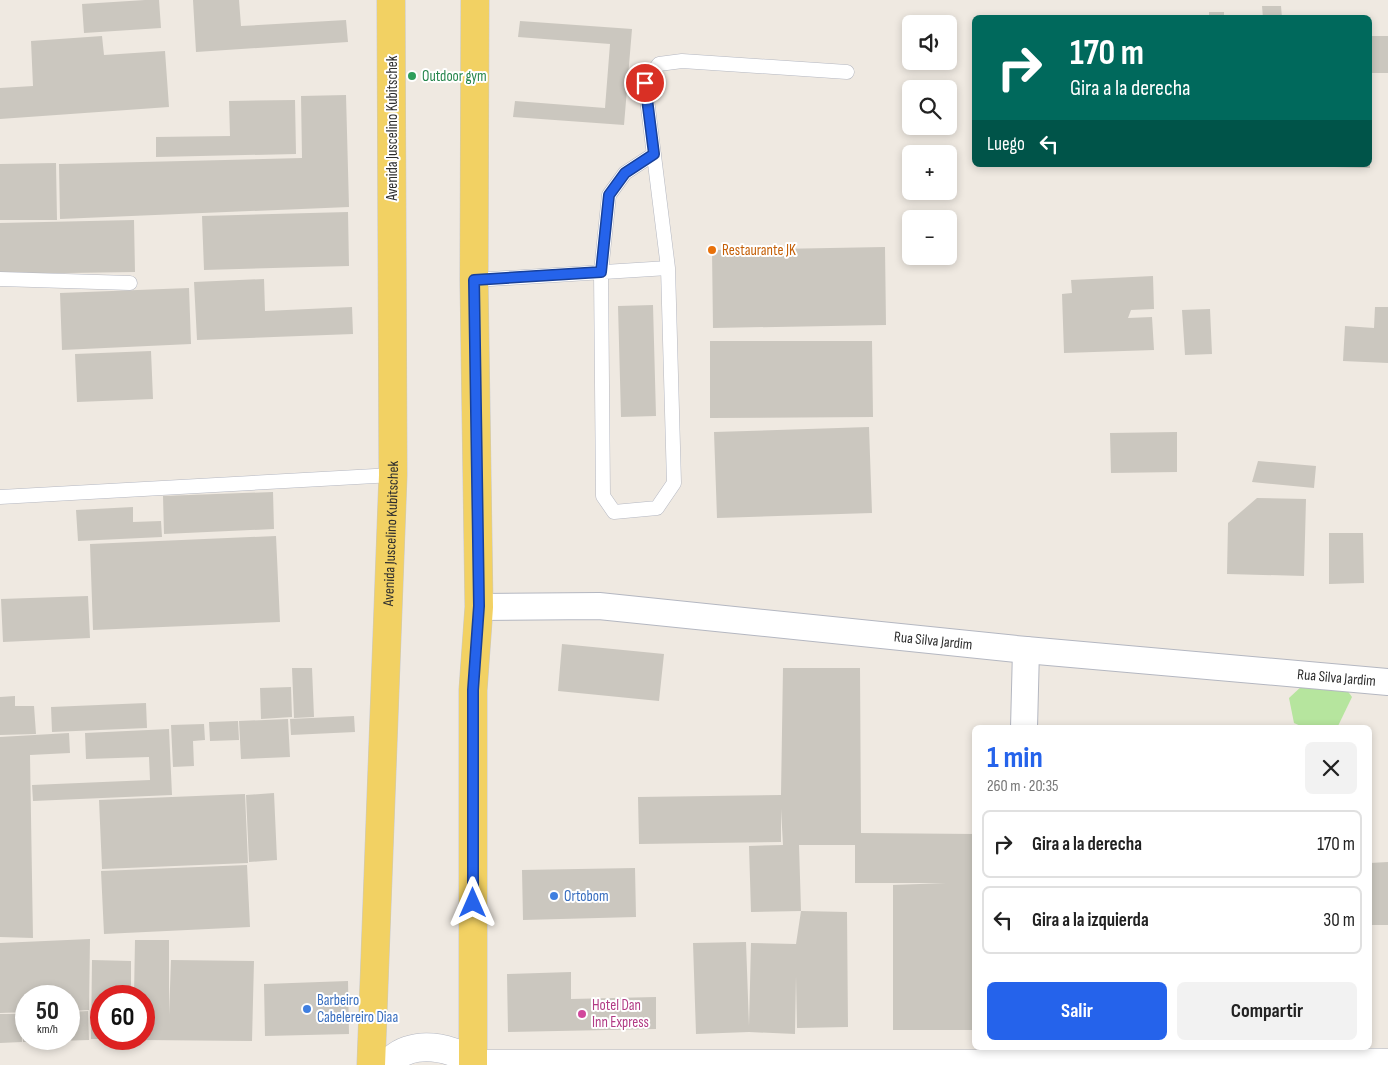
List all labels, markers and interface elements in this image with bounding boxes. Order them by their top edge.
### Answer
map controls [902,15,957,265]
button: sound [902,15,957,70]
text: 170 m [1070,32,1144,75]
icon: right [987,35,1052,100]
street label: Avenida Juscelino Kubitschek [383,55,402,202]
pin [624,62,666,104]
place label: Outdoor gym [422,67,487,86]
icon: arrive [631,69,659,97]
marker: Outdoor gym [406,70,418,82]
text: Gira a la derecha [1070,75,1191,102]
button: search [902,80,957,135]
icon: left [1035,130,1063,158]
text: Luego [987,133,1025,156]
button: + [902,145,957,200]
button: − [902,210,957,265]
place label: Restaurante JK [722,241,796,260]
marker: Restaurante JK [706,244,718,256]
street label: Avenida Juscelino Kubitschek [379,460,403,607]
street label: Rua Silva Jardim [893,627,973,654]
street label: Rua Silva Jardim [1296,665,1377,691]
text: 1 min [987,740,1043,776]
button: close [1305,742,1357,794]
text: 260 m · 20:35 [987,777,1059,796]
icon: right [989,830,1017,858]
text: Gira a la derecha [1032,833,1142,856]
text: 170 m [1317,833,1355,856]
position arrow [446,876,498,928]
place label: Ortobom [564,887,609,906]
marker: Ortobom [548,890,560,902]
icon: left [989,906,1017,934]
text: Gira a la izquierda [1032,909,1149,932]
text: 30 m [1323,909,1355,932]
button: Salir [987,982,1167,1040]
button: Compartir [1177,982,1357,1040]
speed limit sign: 60 [90,985,155,1050]
place label: Barbeiro Cabelereiro Diaa [317,991,398,1027]
text: 50 [36,996,59,1027]
place label: Hotel Dan Inn Express [592,996,649,1032]
marker: Barbeiro Cabelereiro Diaa [301,1003,313,1015]
marker: Hotel Dan Inn Express [576,1008,588,1020]
text: km/h [37,1022,58,1037]

